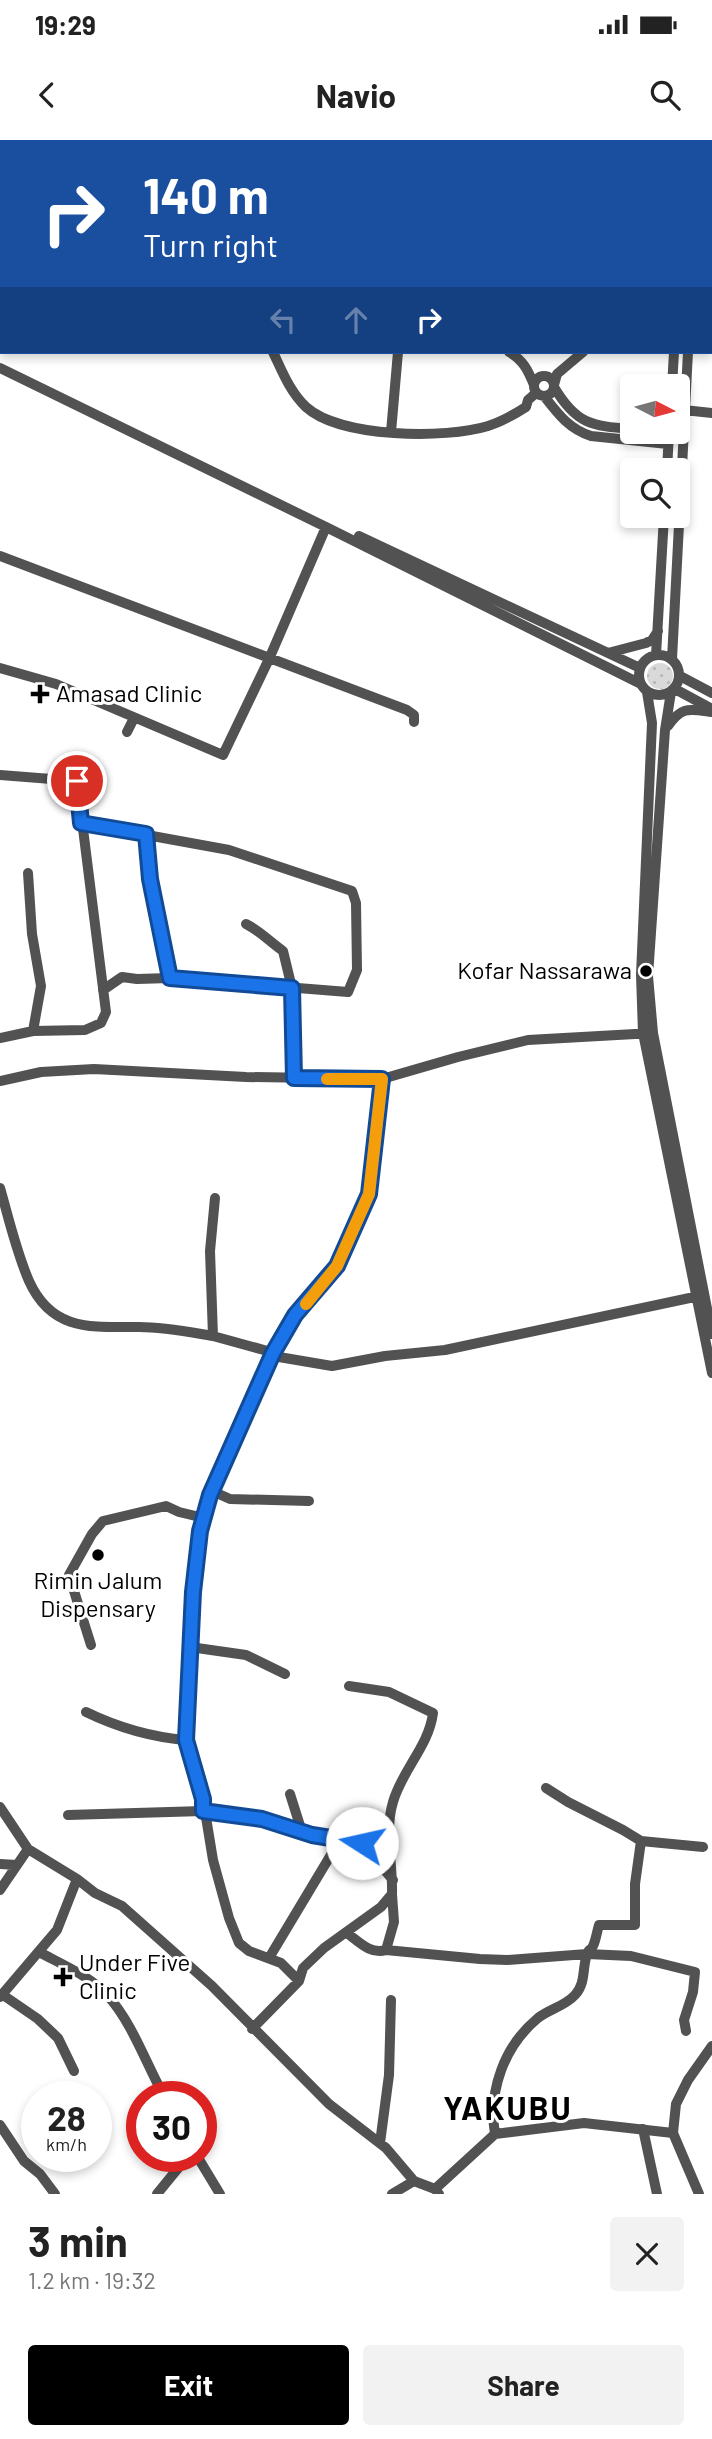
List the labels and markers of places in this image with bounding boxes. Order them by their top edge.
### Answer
place label: Amasad Clinic [56,678,202,707]
marker: Amasad Clinic [30,684,50,704]
pin [47,751,107,811]
place label: Kofar Nassarawa [457,955,632,984]
marker: Kofar Nassarawa [638,963,654,979]
marker: Rimin Jalum Dispensary [90,1547,106,1563]
place label: Rimin Jalum Dispensary [34,1565,162,1622]
place label: Under Five Clinic [79,1947,190,2004]
marker: Under Five Clinic [53,1967,73,1987]

